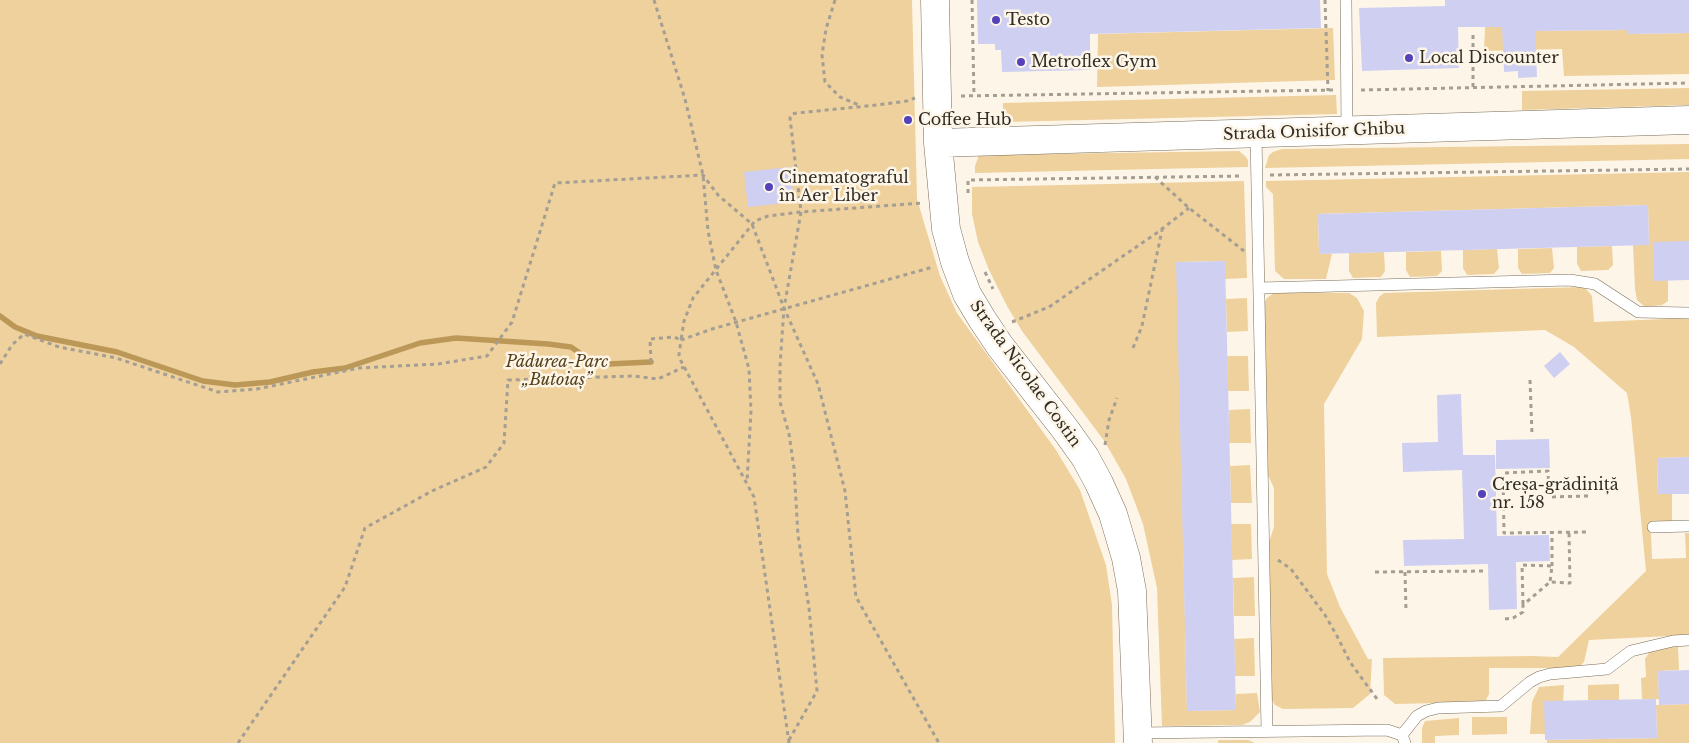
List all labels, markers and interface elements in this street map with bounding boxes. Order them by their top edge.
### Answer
place label: Testo [1006,10,1050,30]
marker: Testo [990,14,1002,26]
place label: Local Discounter [1419,48,1559,68]
place label: Metroflex Gym [1031,52,1157,72]
marker: Local Discounter [1403,52,1415,64]
marker: Metroflex Gym [1015,56,1027,68]
place label: Coffee Hub [918,110,1011,130]
marker: Coffee Hub [902,114,914,126]
street label: Strada Onisifor Ghibu [1223,119,1405,145]
place label: Cinematograful în Aer Liber [779,168,909,206]
marker: Cinematograful în Aer Liber [763,181,775,193]
street label: Strada Nicolae Costin [965,297,1085,451]
park label: Pădurea-Parc „Butoiaș” [506,352,608,390]
place label: Creșa-grădiniță nr. 158 [1492,475,1619,513]
marker: Creșa-grădiniță nr. 158 [1476,488,1488,500]

